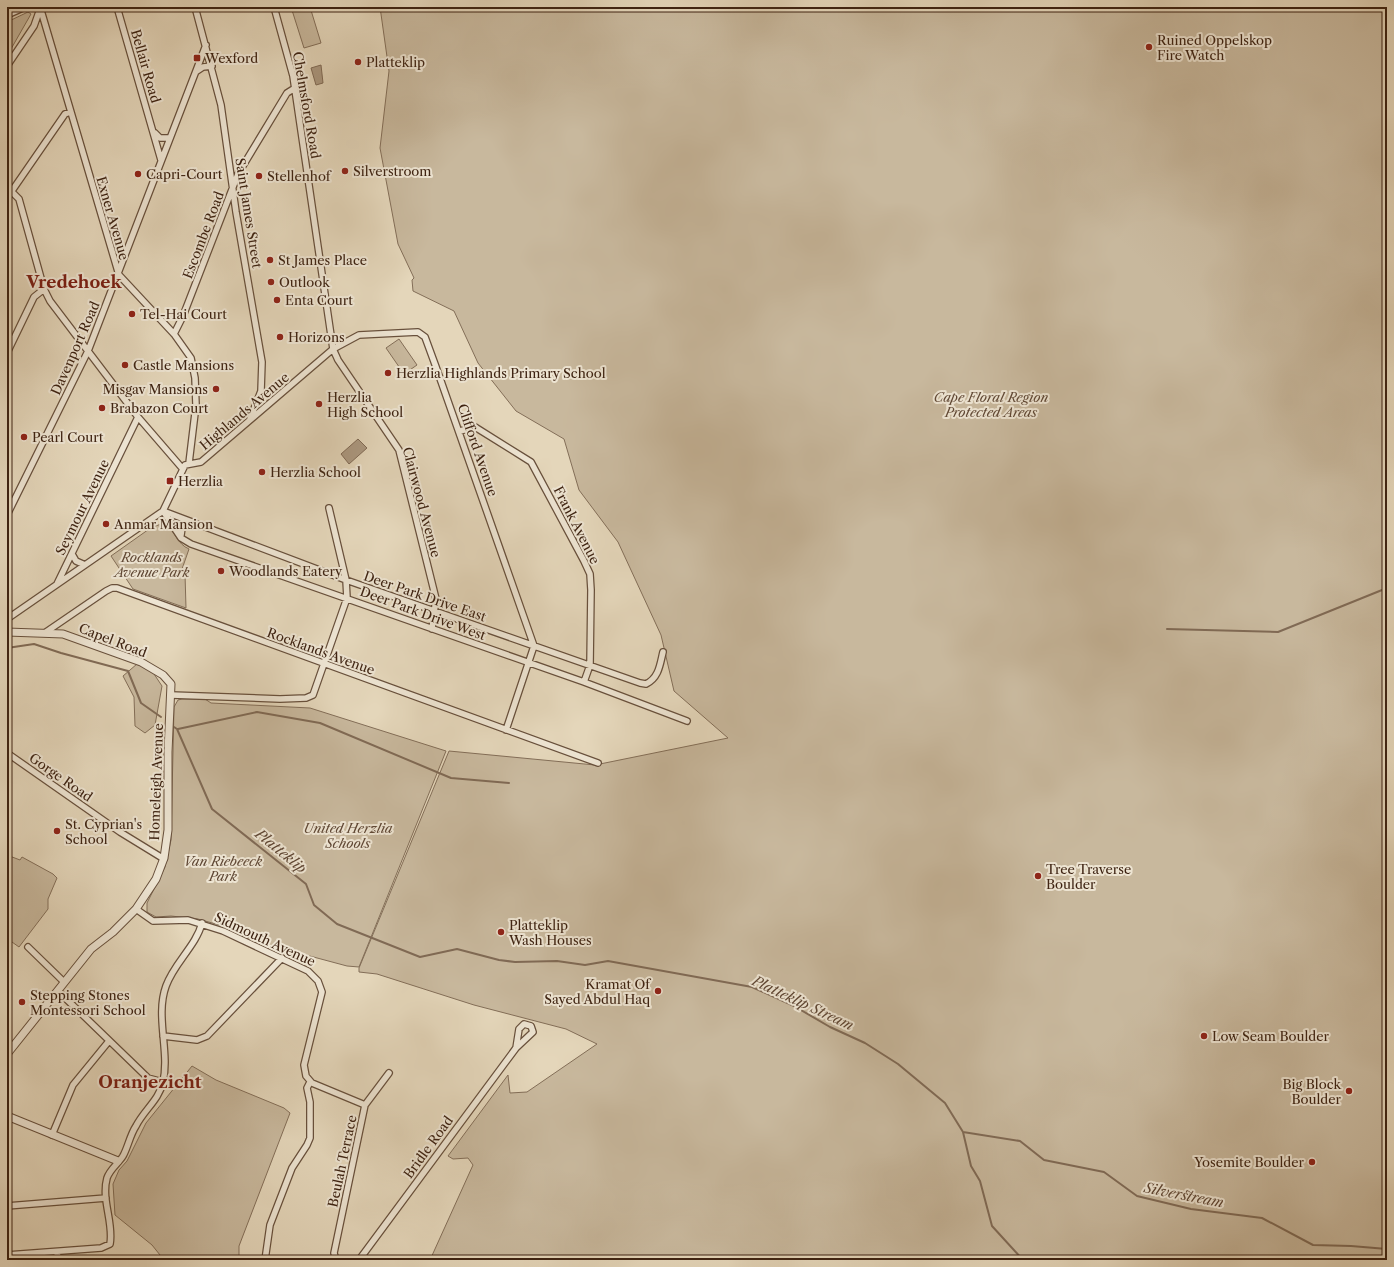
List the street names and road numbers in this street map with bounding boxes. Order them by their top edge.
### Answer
street label: Bellair Road [128,27,164,105]
street label: Chelmsford Road [290,50,324,160]
street label: Saint James Street [232,157,266,270]
street label: Exner Avenue [93,174,133,262]
street label: Escombe Road [179,189,227,281]
street label: Davenport Road [47,299,103,397]
street label: Highlands Avenue [196,369,292,453]
street label: Clifford Avenue [455,402,501,498]
street label: Clairwood Avenue [400,445,444,559]
street label: Seymour Avenue [52,457,112,557]
street label: Frank Avenue [551,483,603,567]
street label: Deer Park Drive East [362,568,489,625]
street label: Deer Park Drive West [358,583,488,643]
street label: Capel Road [77,620,149,660]
street label: Rocklands Avenue [265,624,377,678]
street label: Homeleigh Avenue [146,723,166,841]
street label: Gorge Road [26,749,96,805]
street label: Sidmouth Avenue [212,909,318,969]
street label: Beulah Terrace [324,1113,360,1209]
street label: Bridle Road [400,1113,456,1181]

